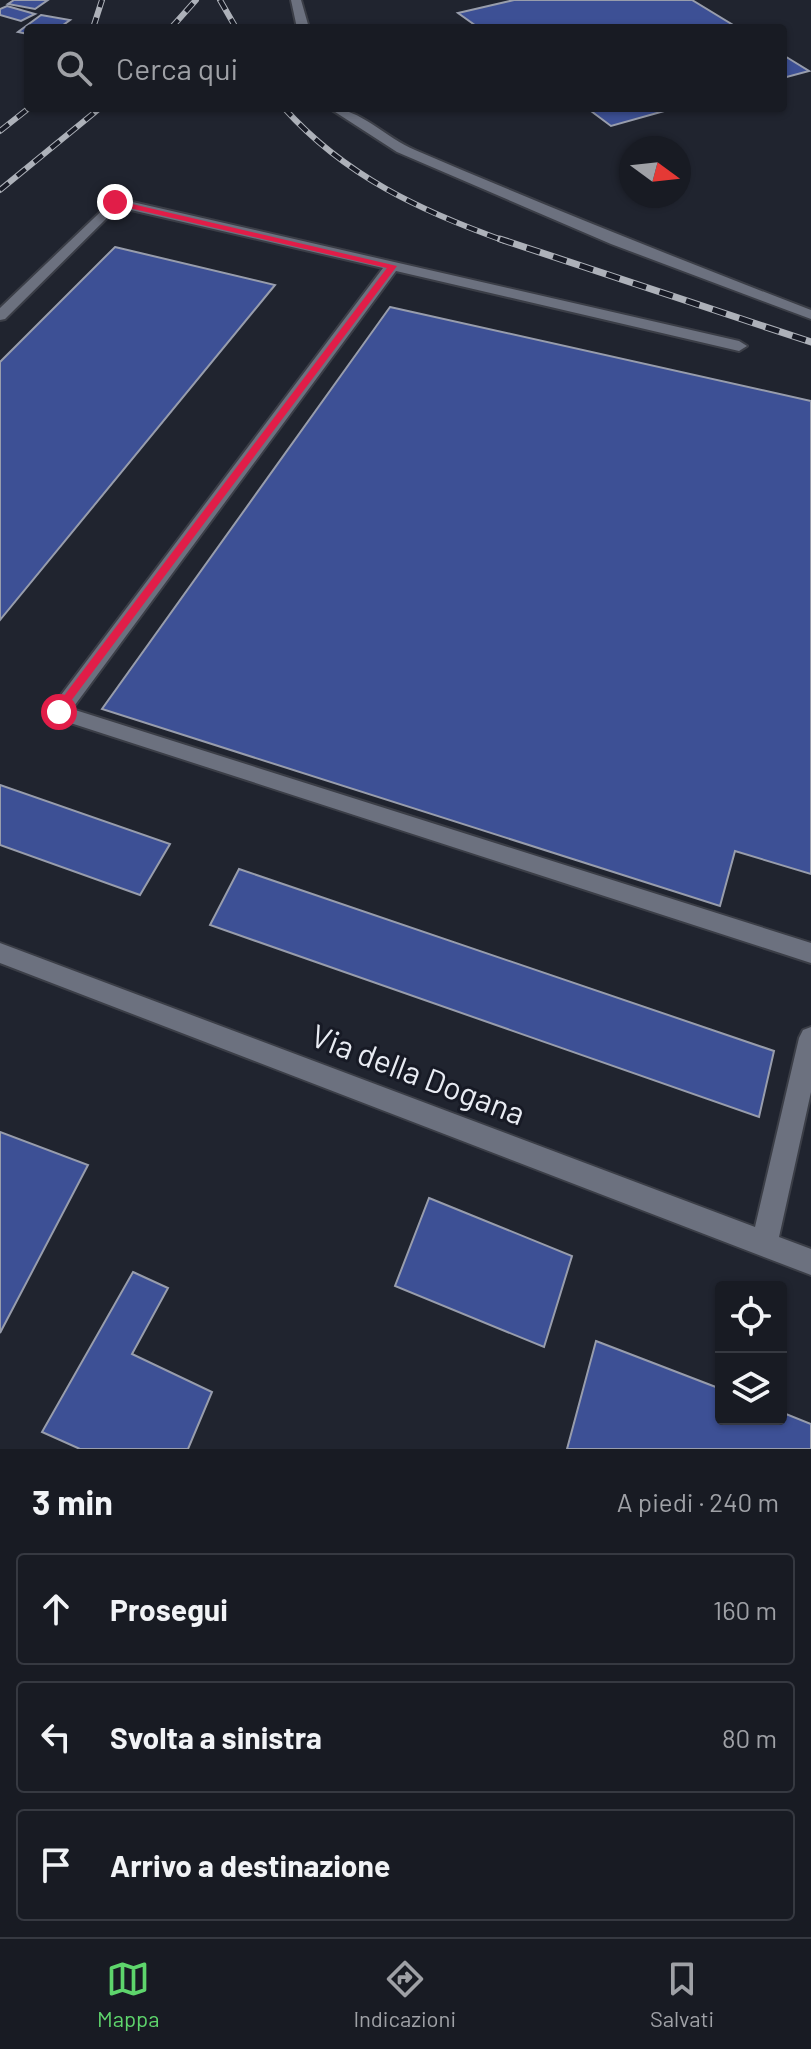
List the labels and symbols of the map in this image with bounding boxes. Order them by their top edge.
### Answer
north arrow [619,136,691,208]
route end [97,184,133,220]
route start [41,694,77,730]
street label: Via della Dogana [306,1015,531,1131]

